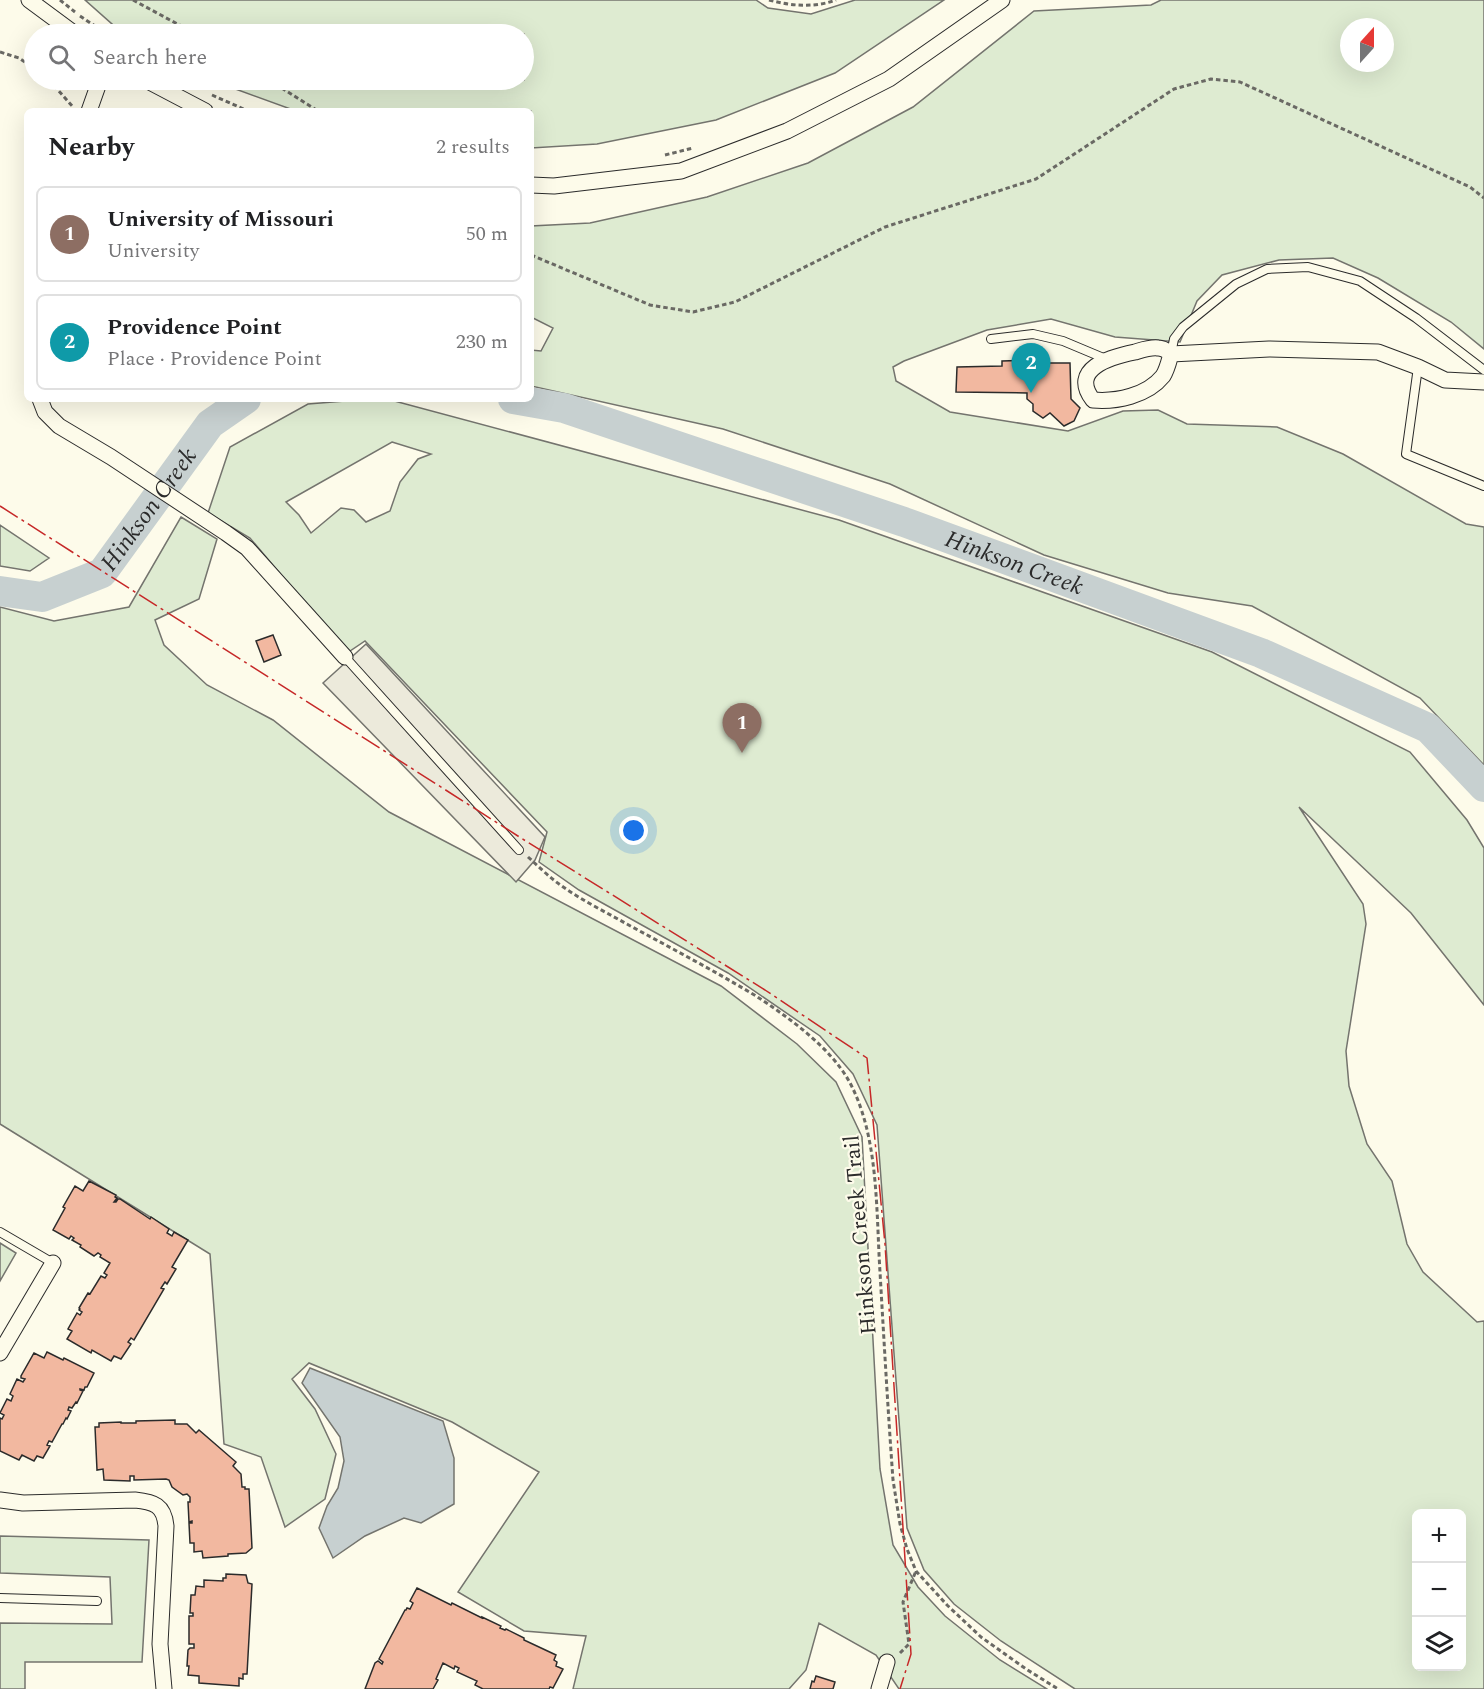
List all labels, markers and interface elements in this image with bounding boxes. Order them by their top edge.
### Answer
north arrow [1340,18,1394,72]
search box [24,24,534,90]
icon: search [45,41,78,74]
text: Search here [93,41,207,74]
text: Nearby [48,127,134,167]
text: 2 results [436,132,510,162]
text: University of Missouri [107,203,334,236]
text: 1 [64,219,75,249]
text: 50 m [466,219,508,249]
text: University [107,236,199,266]
text: Providence Point [107,311,282,344]
text: 2 [64,327,75,357]
text: 230 m [456,327,508,357]
text: Place · Providence Point [107,344,322,374]
pin: 2 [1012,344,1050,393]
water label: Hinkson Creek [92,440,206,579]
water label: Hinkson Creek [940,522,1088,605]
pin: 1 [722,704,762,753]
your location [619,816,648,845]
street label: Hinkson Creek Trail [835,1134,886,1336]
map controls [1412,1509,1466,1671]
button: + [1412,1509,1466,1563]
button: − [1412,1563,1466,1617]
button: layers [1412,1617,1466,1671]

